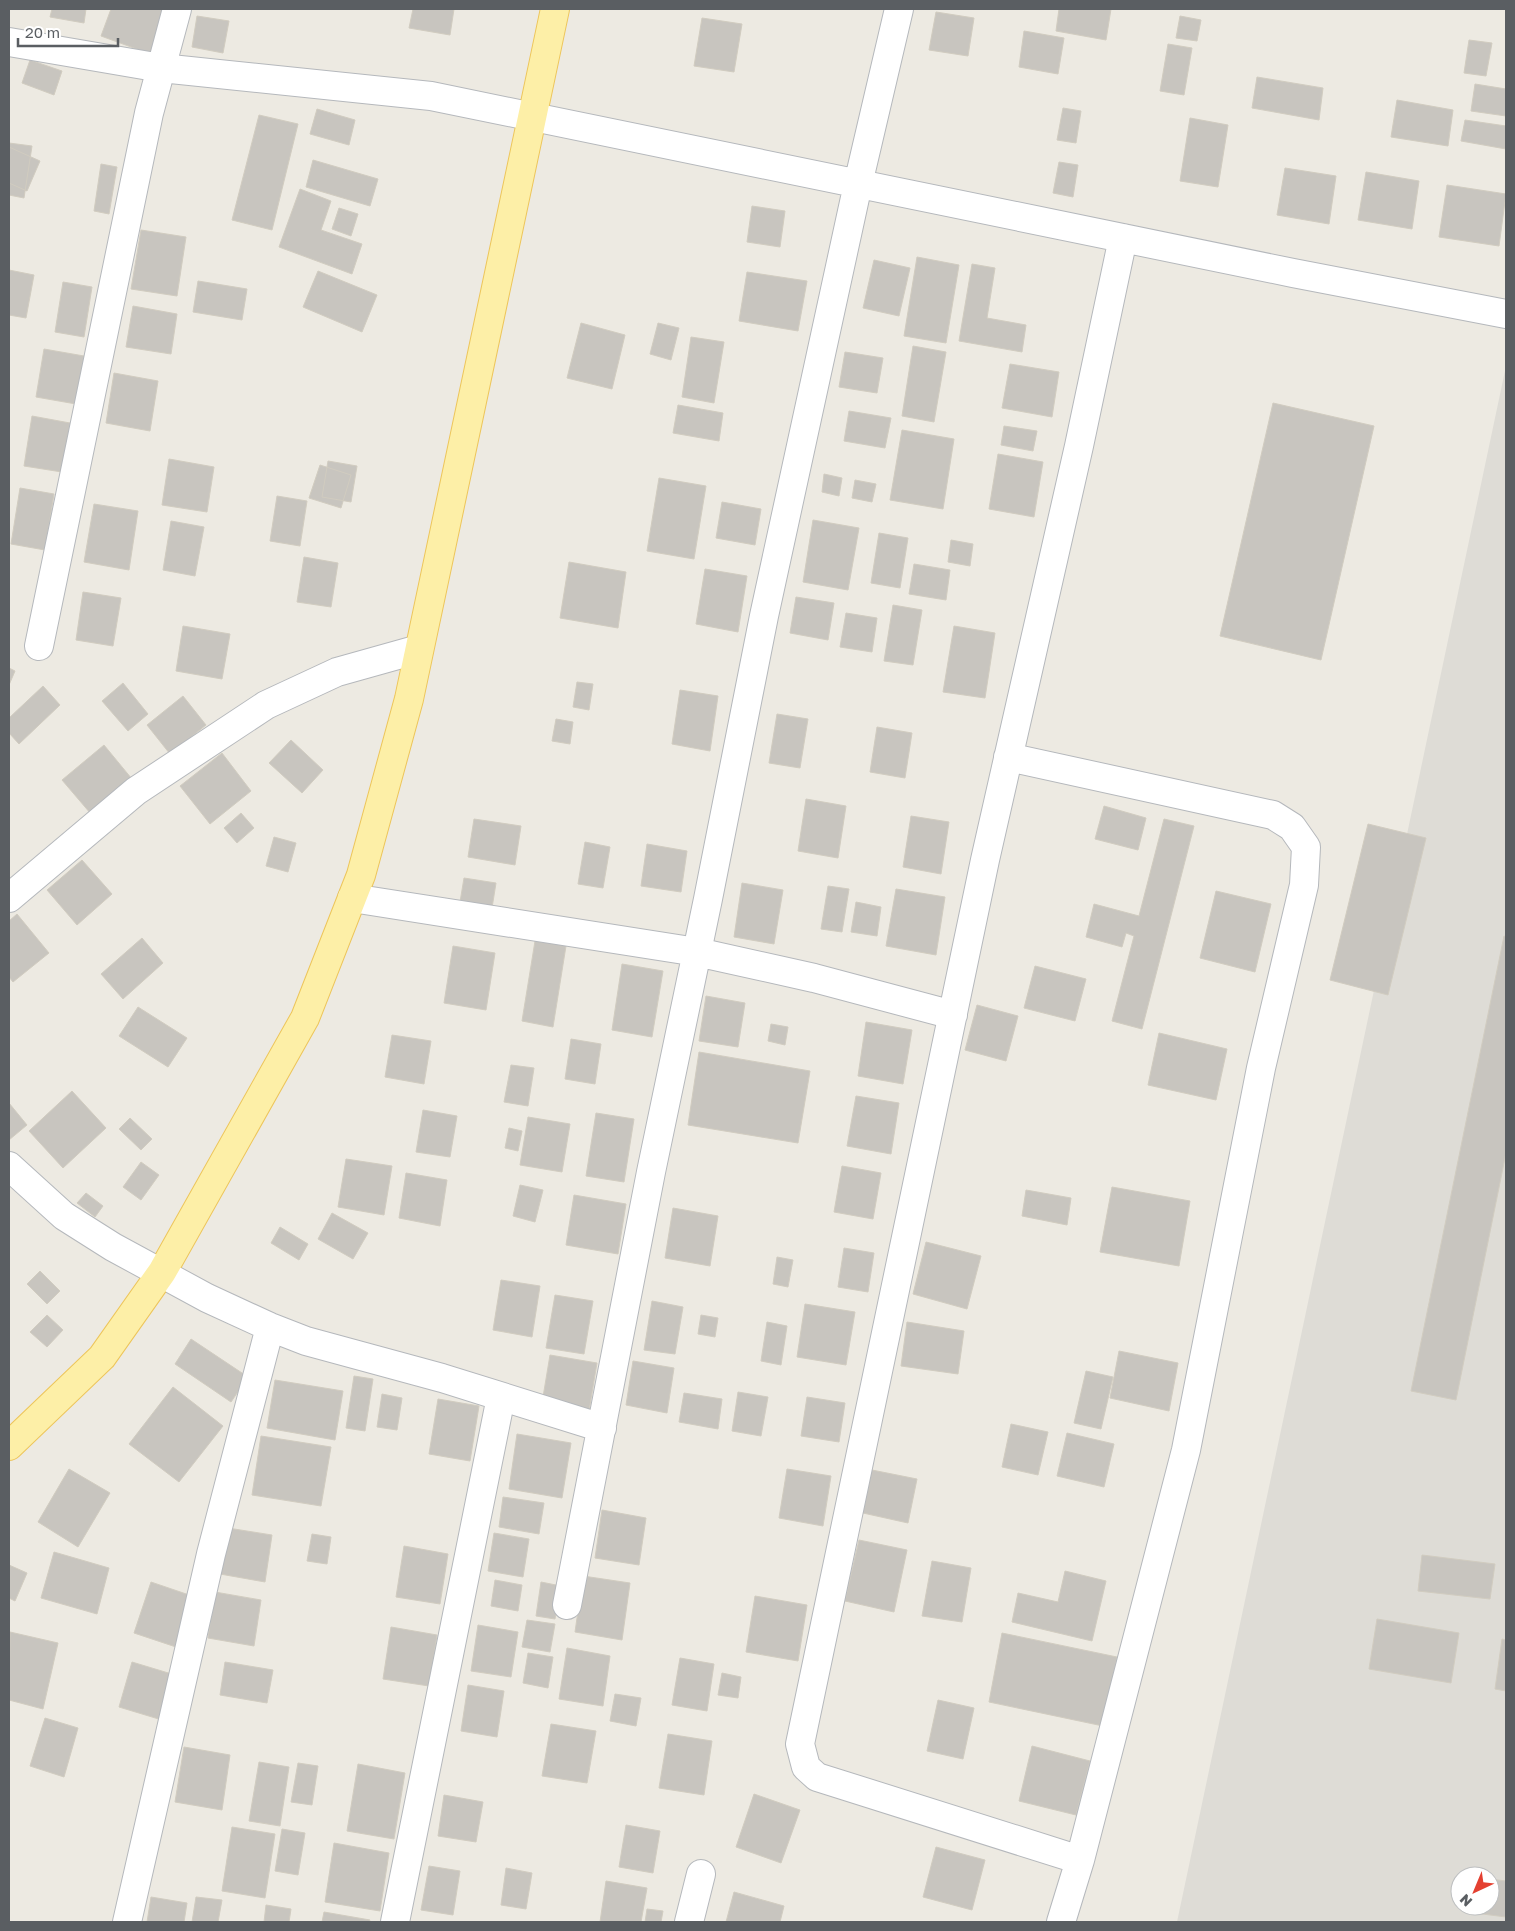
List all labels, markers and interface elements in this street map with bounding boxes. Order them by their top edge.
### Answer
scale bar [18,15,118,47]
text: 20 m [25,23,60,41]
north arrow [1450,1866,1500,1916]
text: N [1456,1891,1475,1911]

